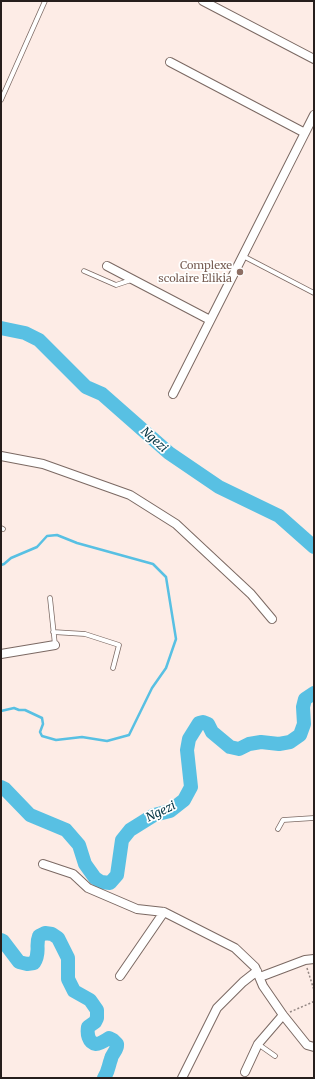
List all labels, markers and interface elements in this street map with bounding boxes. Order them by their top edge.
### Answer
place label: Complexe scolaire Elikia [158,259,232,285]
marker: Complexe scolaire Elikia [235,267,245,277]
water label: Ngezi [138,424,170,456]
water label: Ngezi [144,799,178,825]

